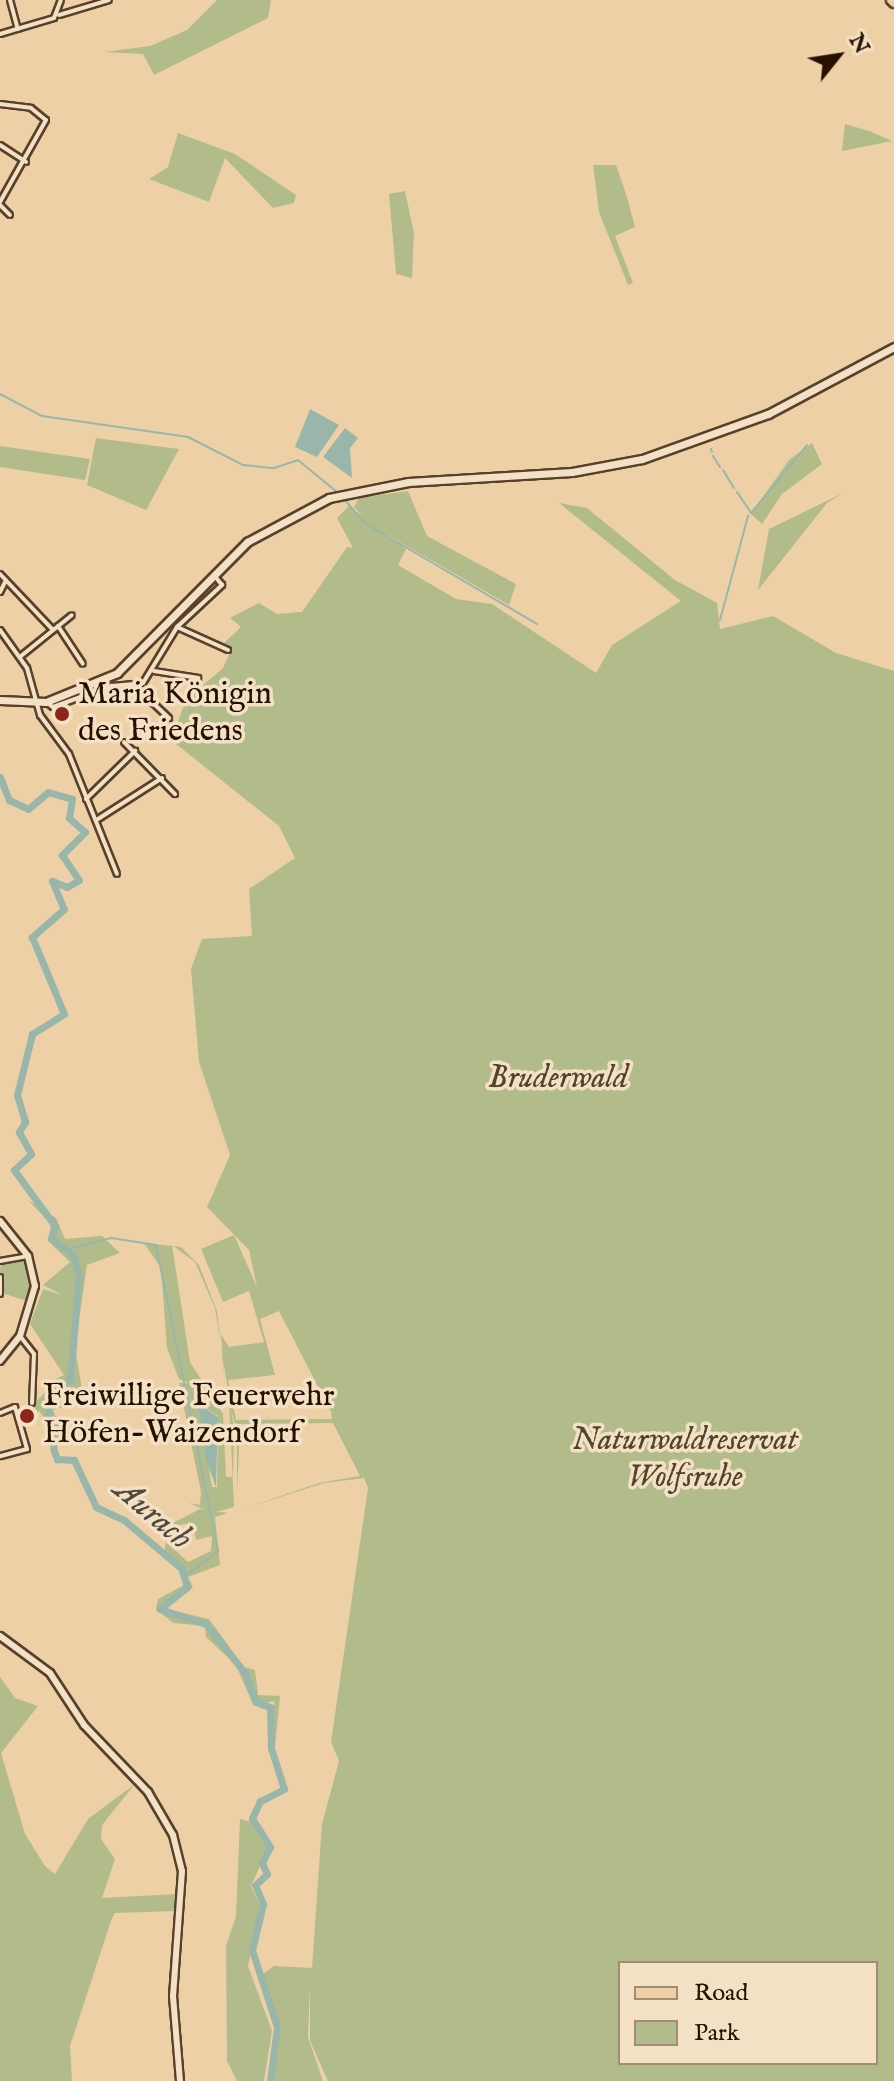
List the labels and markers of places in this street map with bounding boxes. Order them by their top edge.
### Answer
place label: Maria Königin des Friedens [78,677,272,752]
marker: Maria Königin des Friedens [53,705,71,723]
place label: Freiwillige Feuerwehr Höfen-Waizendorf [43,1379,335,1454]
marker: Freiwillige Feuerwehr Höfen-Waizendorf [18,1407,36,1425]

